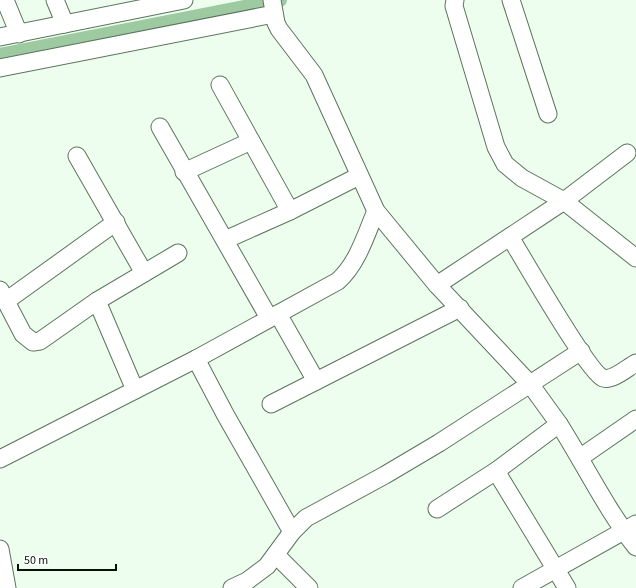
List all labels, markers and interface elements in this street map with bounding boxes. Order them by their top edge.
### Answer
scale bar [18,546,116,572]
text: 50 m [24,552,48,569]

